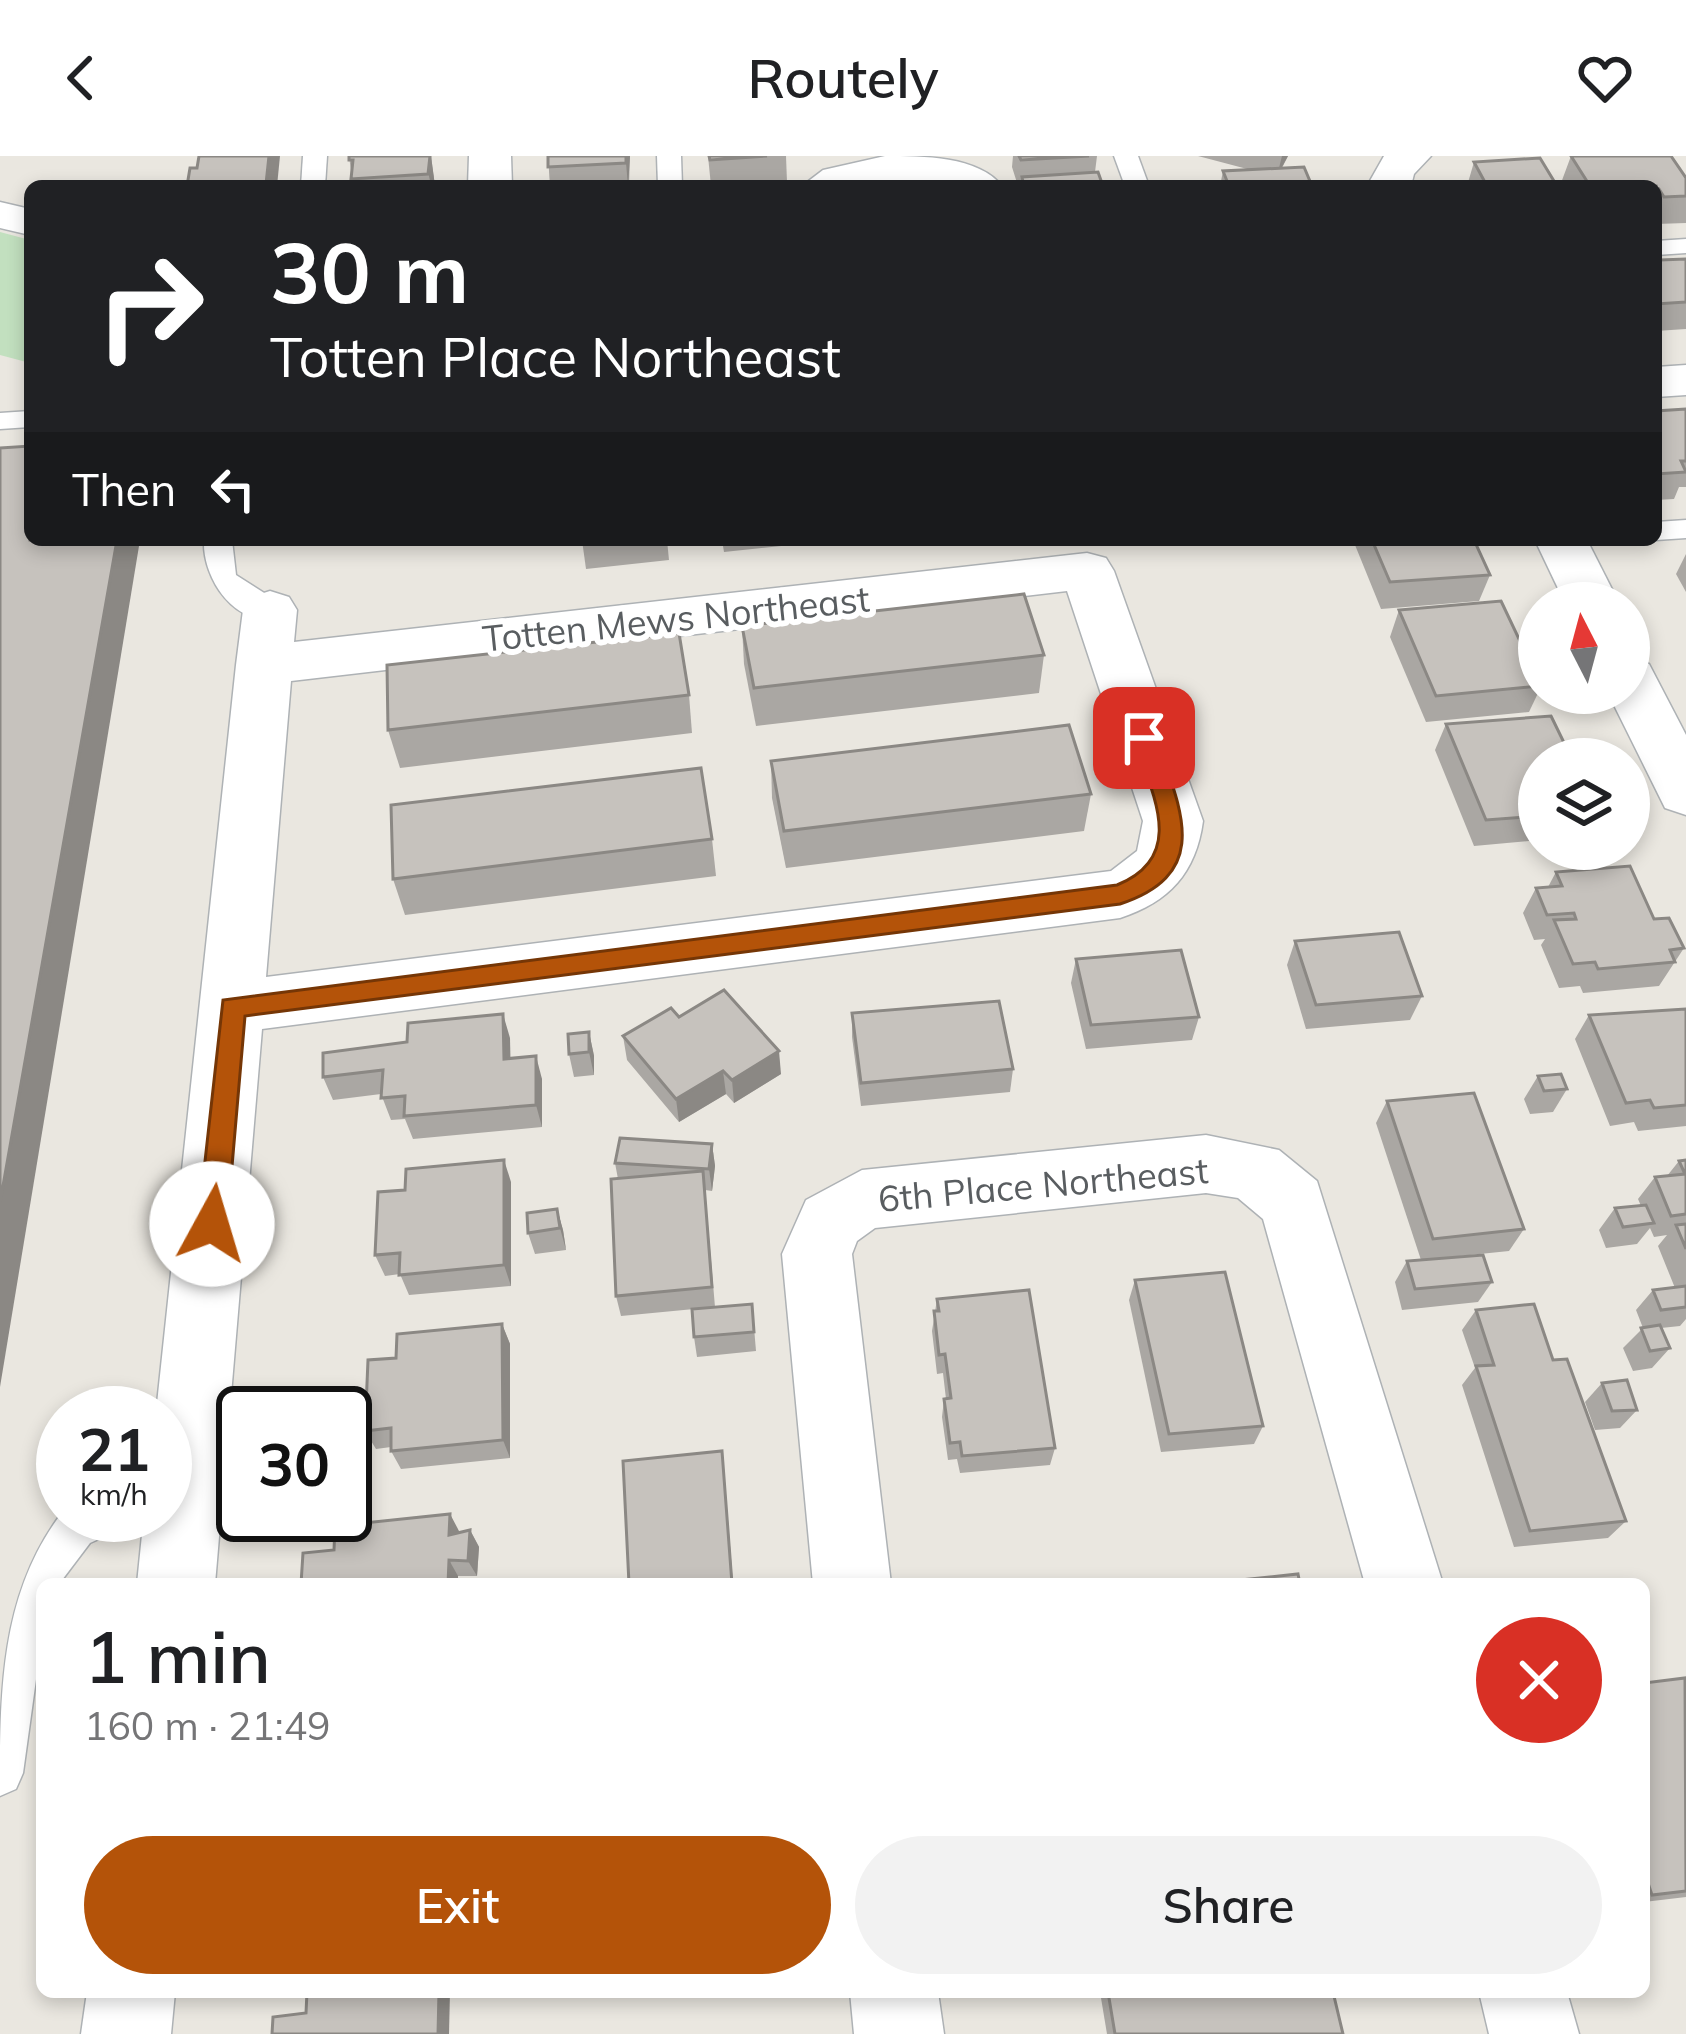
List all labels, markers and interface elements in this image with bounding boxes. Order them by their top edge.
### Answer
text: Routely [747,44,939,112]
icon: back [48,45,114,111]
icon: heart [1572,45,1638,111]
text: 30 m [270,219,469,324]
icon: right [72,228,228,384]
text: Totten Place Northeast [270,323,841,391]
icon: left [200,456,266,522]
text: Then [72,461,176,517]
street label: Totten Mews Northeast [480,575,872,661]
north arrow [1518,582,1650,714]
map controls [1518,582,1650,870]
pin [1093,687,1195,789]
icon: arrive [1111,705,1177,771]
button: layers [1518,738,1650,870]
street label: 6th Place Northeast [876,1147,1210,1221]
position arrow [149,1161,275,1287]
speed limit sign: 30 [216,1386,372,1542]
text: 21 [78,1411,150,1486]
text: km/h [80,1475,148,1513]
text: 1 min [84,1611,271,1701]
button: close [1476,1617,1602,1743]
text: 160 m · 21:49 [84,1701,330,1750]
button: Exit [84,1836,831,1974]
button: Share [855,1836,1602,1974]

